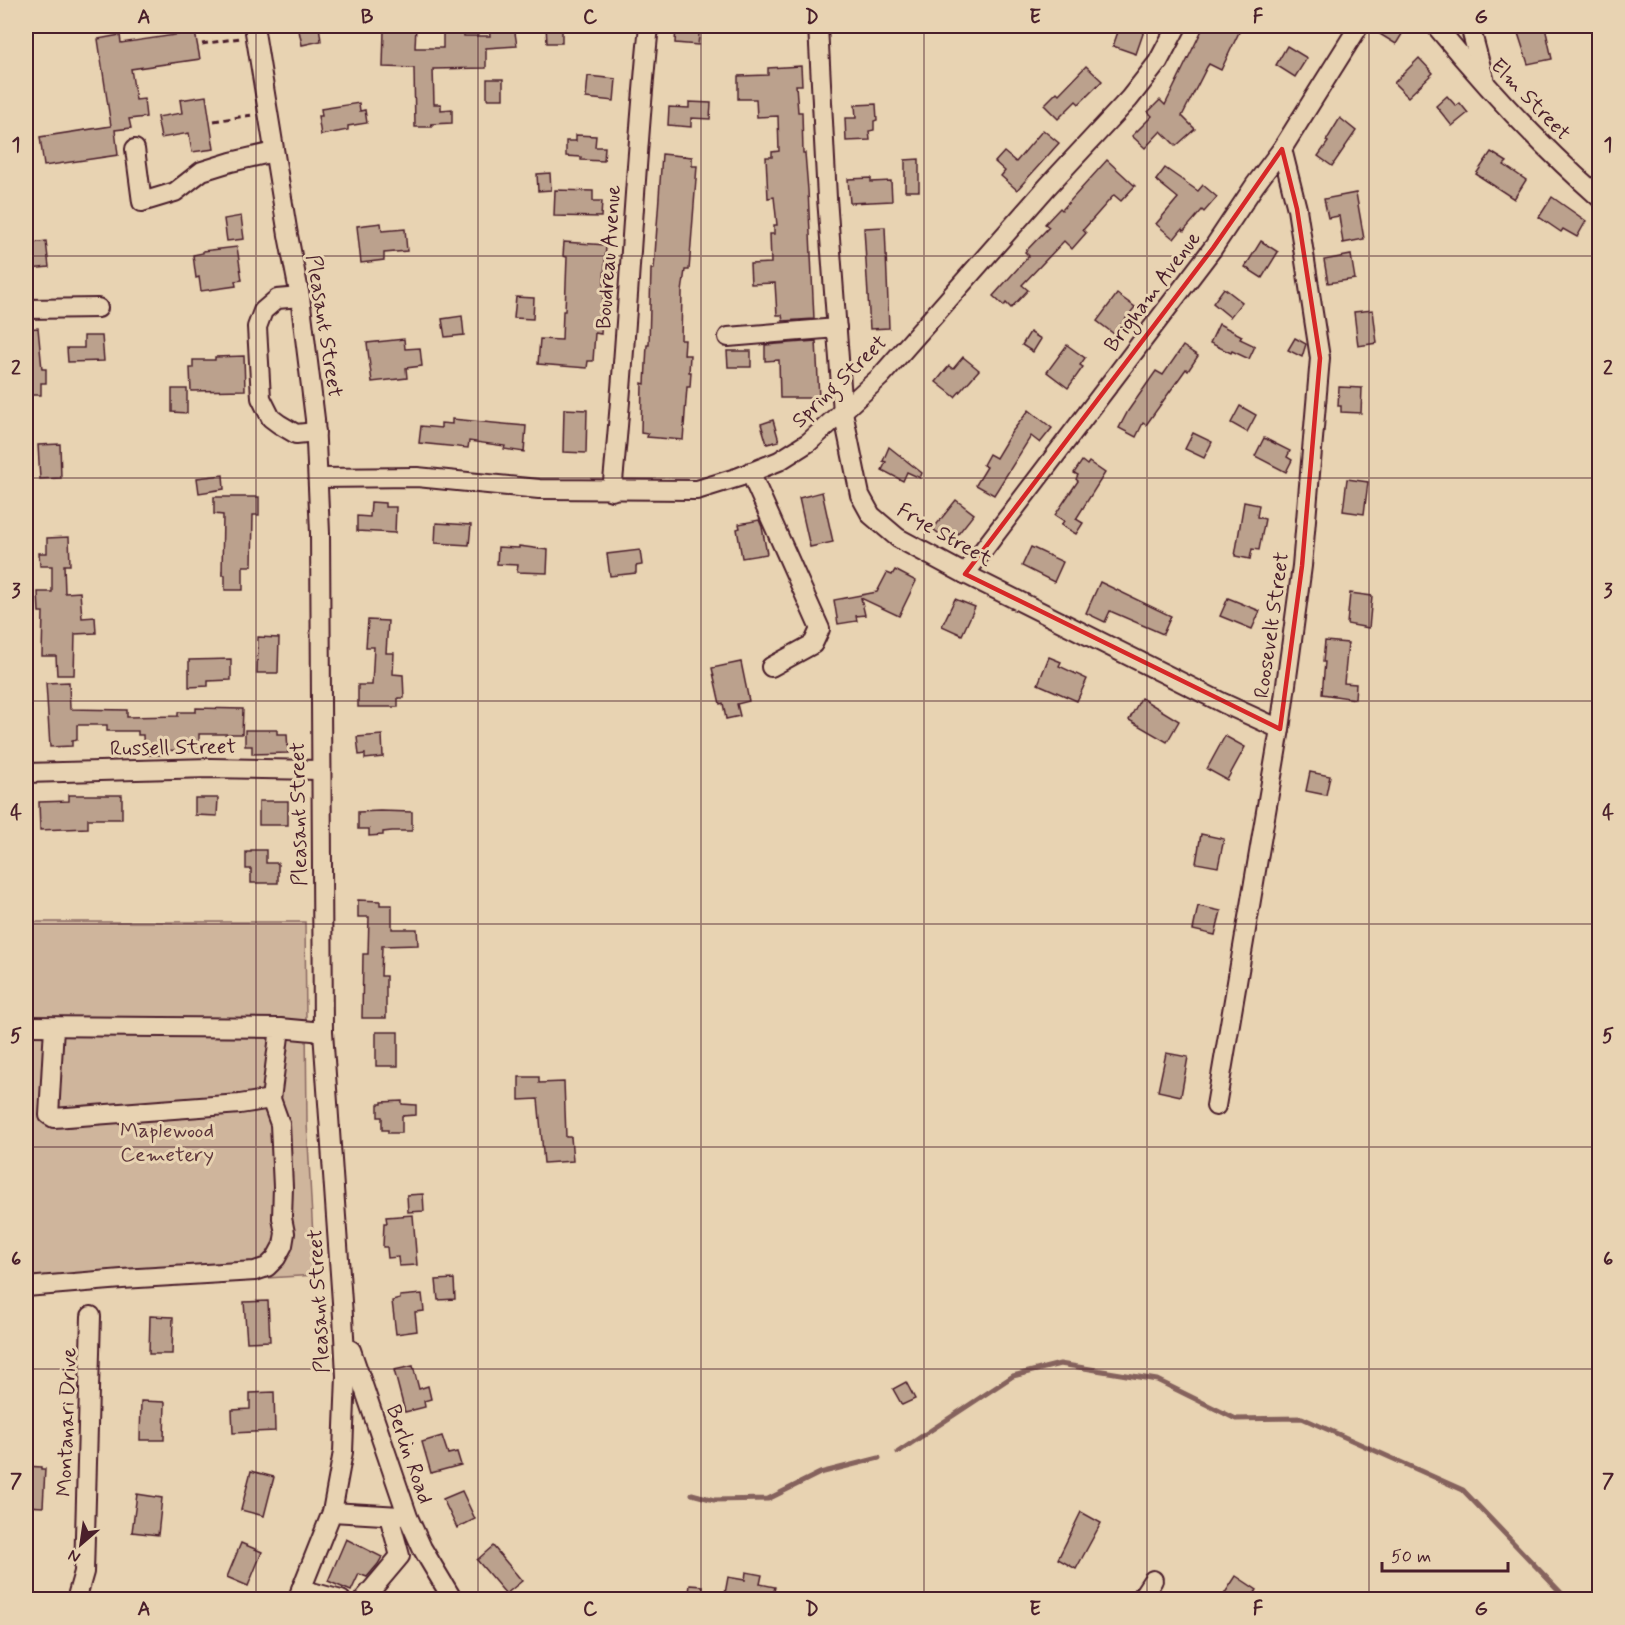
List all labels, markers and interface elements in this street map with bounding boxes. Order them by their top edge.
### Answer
text: A [137,4,151,31]
text: B [361,4,374,31]
text: C [583,4,598,31]
text: D [805,4,819,31]
text: E [1029,4,1041,31]
text: F [1253,4,1264,31]
text: G [1474,4,1488,31]
street label: Elm Street [1484,52,1577,147]
text: 1 [12,132,20,159]
text: 1 [1604,132,1612,159]
street label: Boudreau Avenue [590,184,628,330]
street label: Brigham Avenue [1098,225,1208,358]
street label: Pleasant Street [299,253,349,400]
street label: Spring Street [786,329,895,436]
text: 2 [11,355,21,382]
text: 2 [1603,355,1613,382]
street label: Frye Street [892,496,998,574]
street label: Roosevelt Street [1248,550,1296,700]
text: 3 [11,578,21,605]
text: 3 [1603,578,1613,605]
street label: Russell Street [110,733,237,763]
street label: Pleasant Street [284,742,314,886]
text: 4 [10,800,22,827]
text: 4 [1602,800,1614,827]
text: 5 [10,1023,22,1050]
text: 5 [1602,1023,1614,1050]
park label: Maplewood Cemetery [120,1117,214,1169]
street label: Pleasant Street [301,1228,337,1374]
text: 6 [11,1246,21,1273]
text: 6 [1603,1246,1613,1273]
street label: Montanari Drive [50,1347,84,1497]
street label: Berlin Road [379,1401,439,1508]
text: 7 [10,1468,22,1495]
text: 7 [1602,1468,1614,1495]
north arrow [51,1514,111,1574]
scale bar [1382,1535,1508,1573]
text: N [65,1544,84,1568]
text: 50 m [1391,1545,1431,1569]
text: A [137,1596,151,1623]
text: B [361,1596,374,1623]
text: C [583,1596,598,1623]
text: D [805,1596,819,1623]
text: E [1029,1596,1041,1623]
text: F [1253,1596,1264,1623]
text: G [1474,1596,1488,1623]

